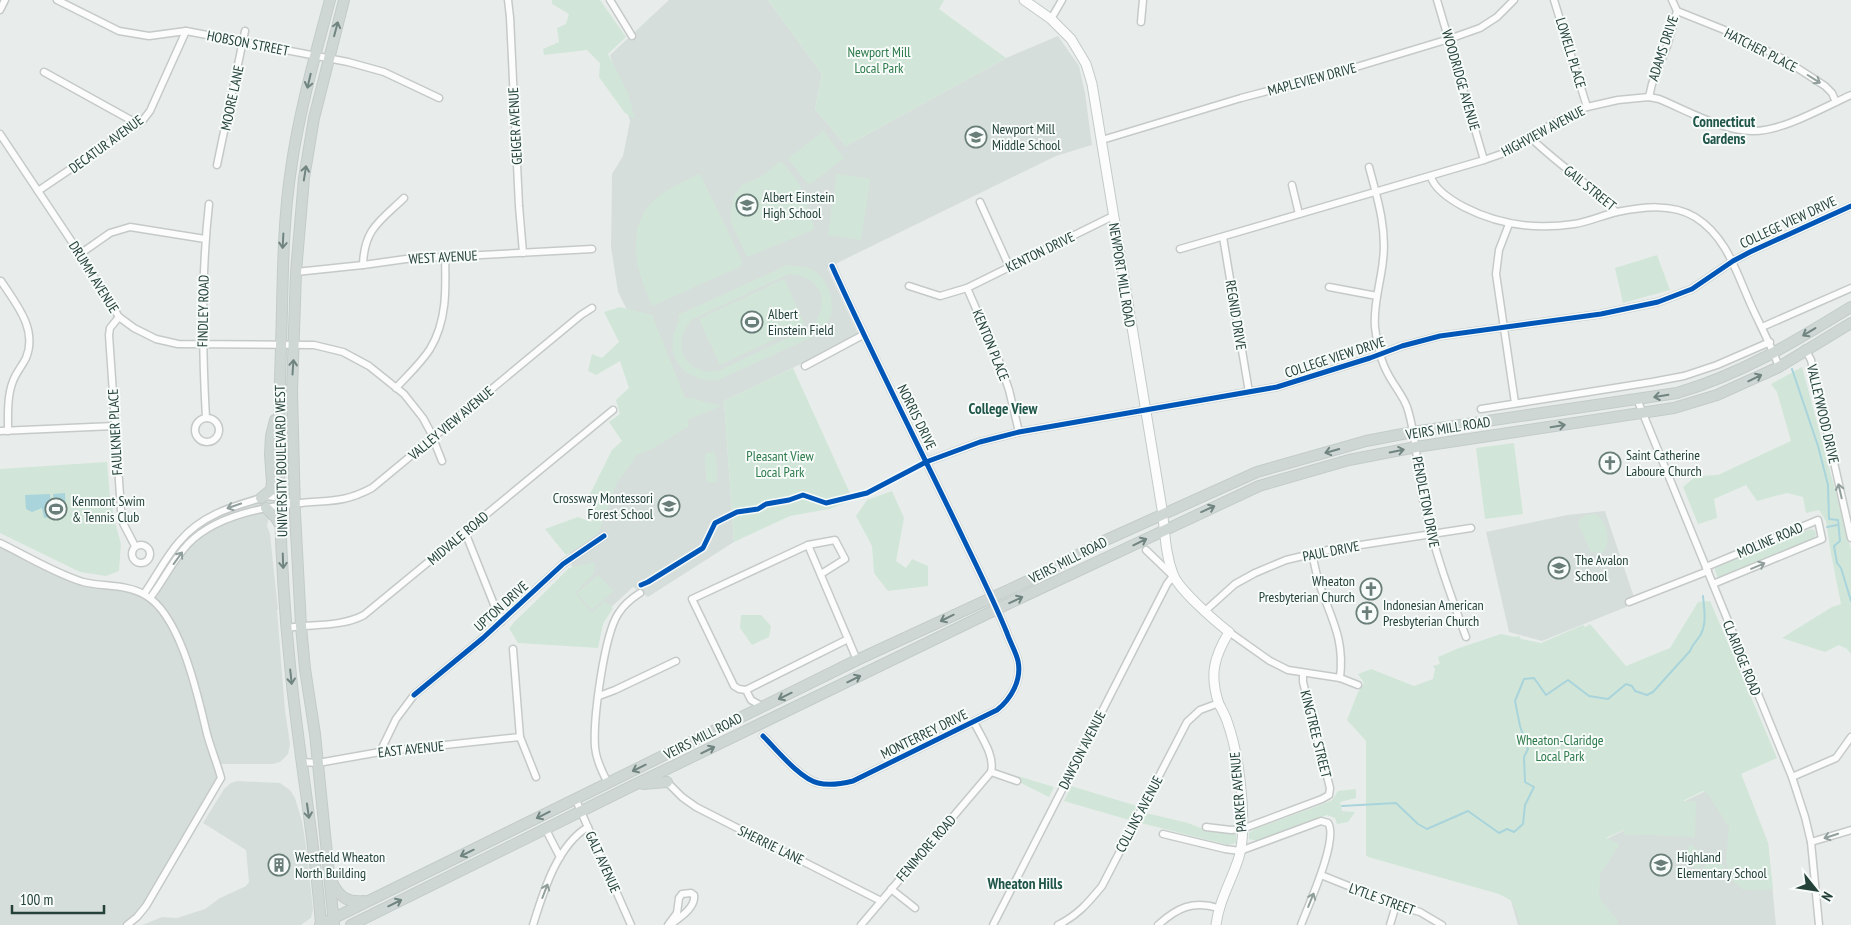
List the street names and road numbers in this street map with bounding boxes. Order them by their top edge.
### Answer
street label: ADAMS DRIVE [1644,13,1682,83]
street label: LOWELL PLACE [1552,15,1590,91]
street label: HATCHER PLACE [1721,24,1801,76]
street label: HOBSON STREET [205,26,291,60]
street label: WOODRIDGE AVENUE [1438,27,1484,133]
street label: MAPLEVIEW DRIVE [1266,58,1358,100]
street label: MOORE LANE [216,64,248,132]
street label: GEIGER AVENUE [504,87,526,165]
street label: HIGHVIEW AVENUE [1498,101,1588,161]
street label: DECATUR AVENUE [65,111,147,177]
street label: GAIL STREET [1560,161,1620,215]
street label: COLLEGE VIEW DRIVE [1737,192,1839,252]
street label: NEWPORT MILL ROAD [1105,221,1139,329]
street label: KENTON DRIVE [1003,228,1077,276]
street label: DRUMM AVENUE [65,238,123,316]
street label: WEST AVENUE [408,246,478,268]
street label: FINDLEY ROAD [193,275,213,347]
street label: REGNID DRIVE [1222,279,1250,351]
street label: KENTON PLACE [969,307,1013,383]
street label: COLLEGE VIEW DRIVE [1282,332,1388,382]
street label: VALLEYWOOD DRIVE [1803,362,1843,465]
street label: NORRIS DRIVE [893,381,941,453]
street label: VALLEY VIEW AVENUE [404,382,497,465]
street label: UNIVERSITY BOULEVARD WEST [271,384,291,537]
street label: FAULKNER PLACE [104,388,126,476]
street label: VEIRS MILL ROAD [1403,412,1492,444]
street label: PENDLETON DRIVE [1408,455,1444,549]
street label: MIDVALE ROAD [424,507,492,569]
street label: MOLINE ROAD [1734,518,1806,562]
street label: VEIRS MILL ROAD [1025,533,1110,588]
street label: PAUL DRIVE [1301,537,1361,565]
street label: UPTON DRIVE [470,577,532,635]
street label: CLARIDGE ROAD [1719,618,1765,698]
street label: KINGTREE STREET [1296,688,1336,780]
street label: MONTERREY DRIVE [877,705,971,763]
street label: DAWSON AVENUE [1054,708,1110,792]
street label: VEIRS MILL ROAD [660,709,745,764]
street label: EAST AVENUE [377,737,445,761]
street label: PARKER AVENUE [1226,751,1250,833]
street label: COLLINS AVENUE [1111,773,1167,855]
street label: FENIMORE ROAD [892,811,960,885]
street label: SHERRIE LANE [735,821,807,869]
street label: GALT AVENUE [581,828,625,896]
street label: LYTLE STREET [1347,879,1418,920]

